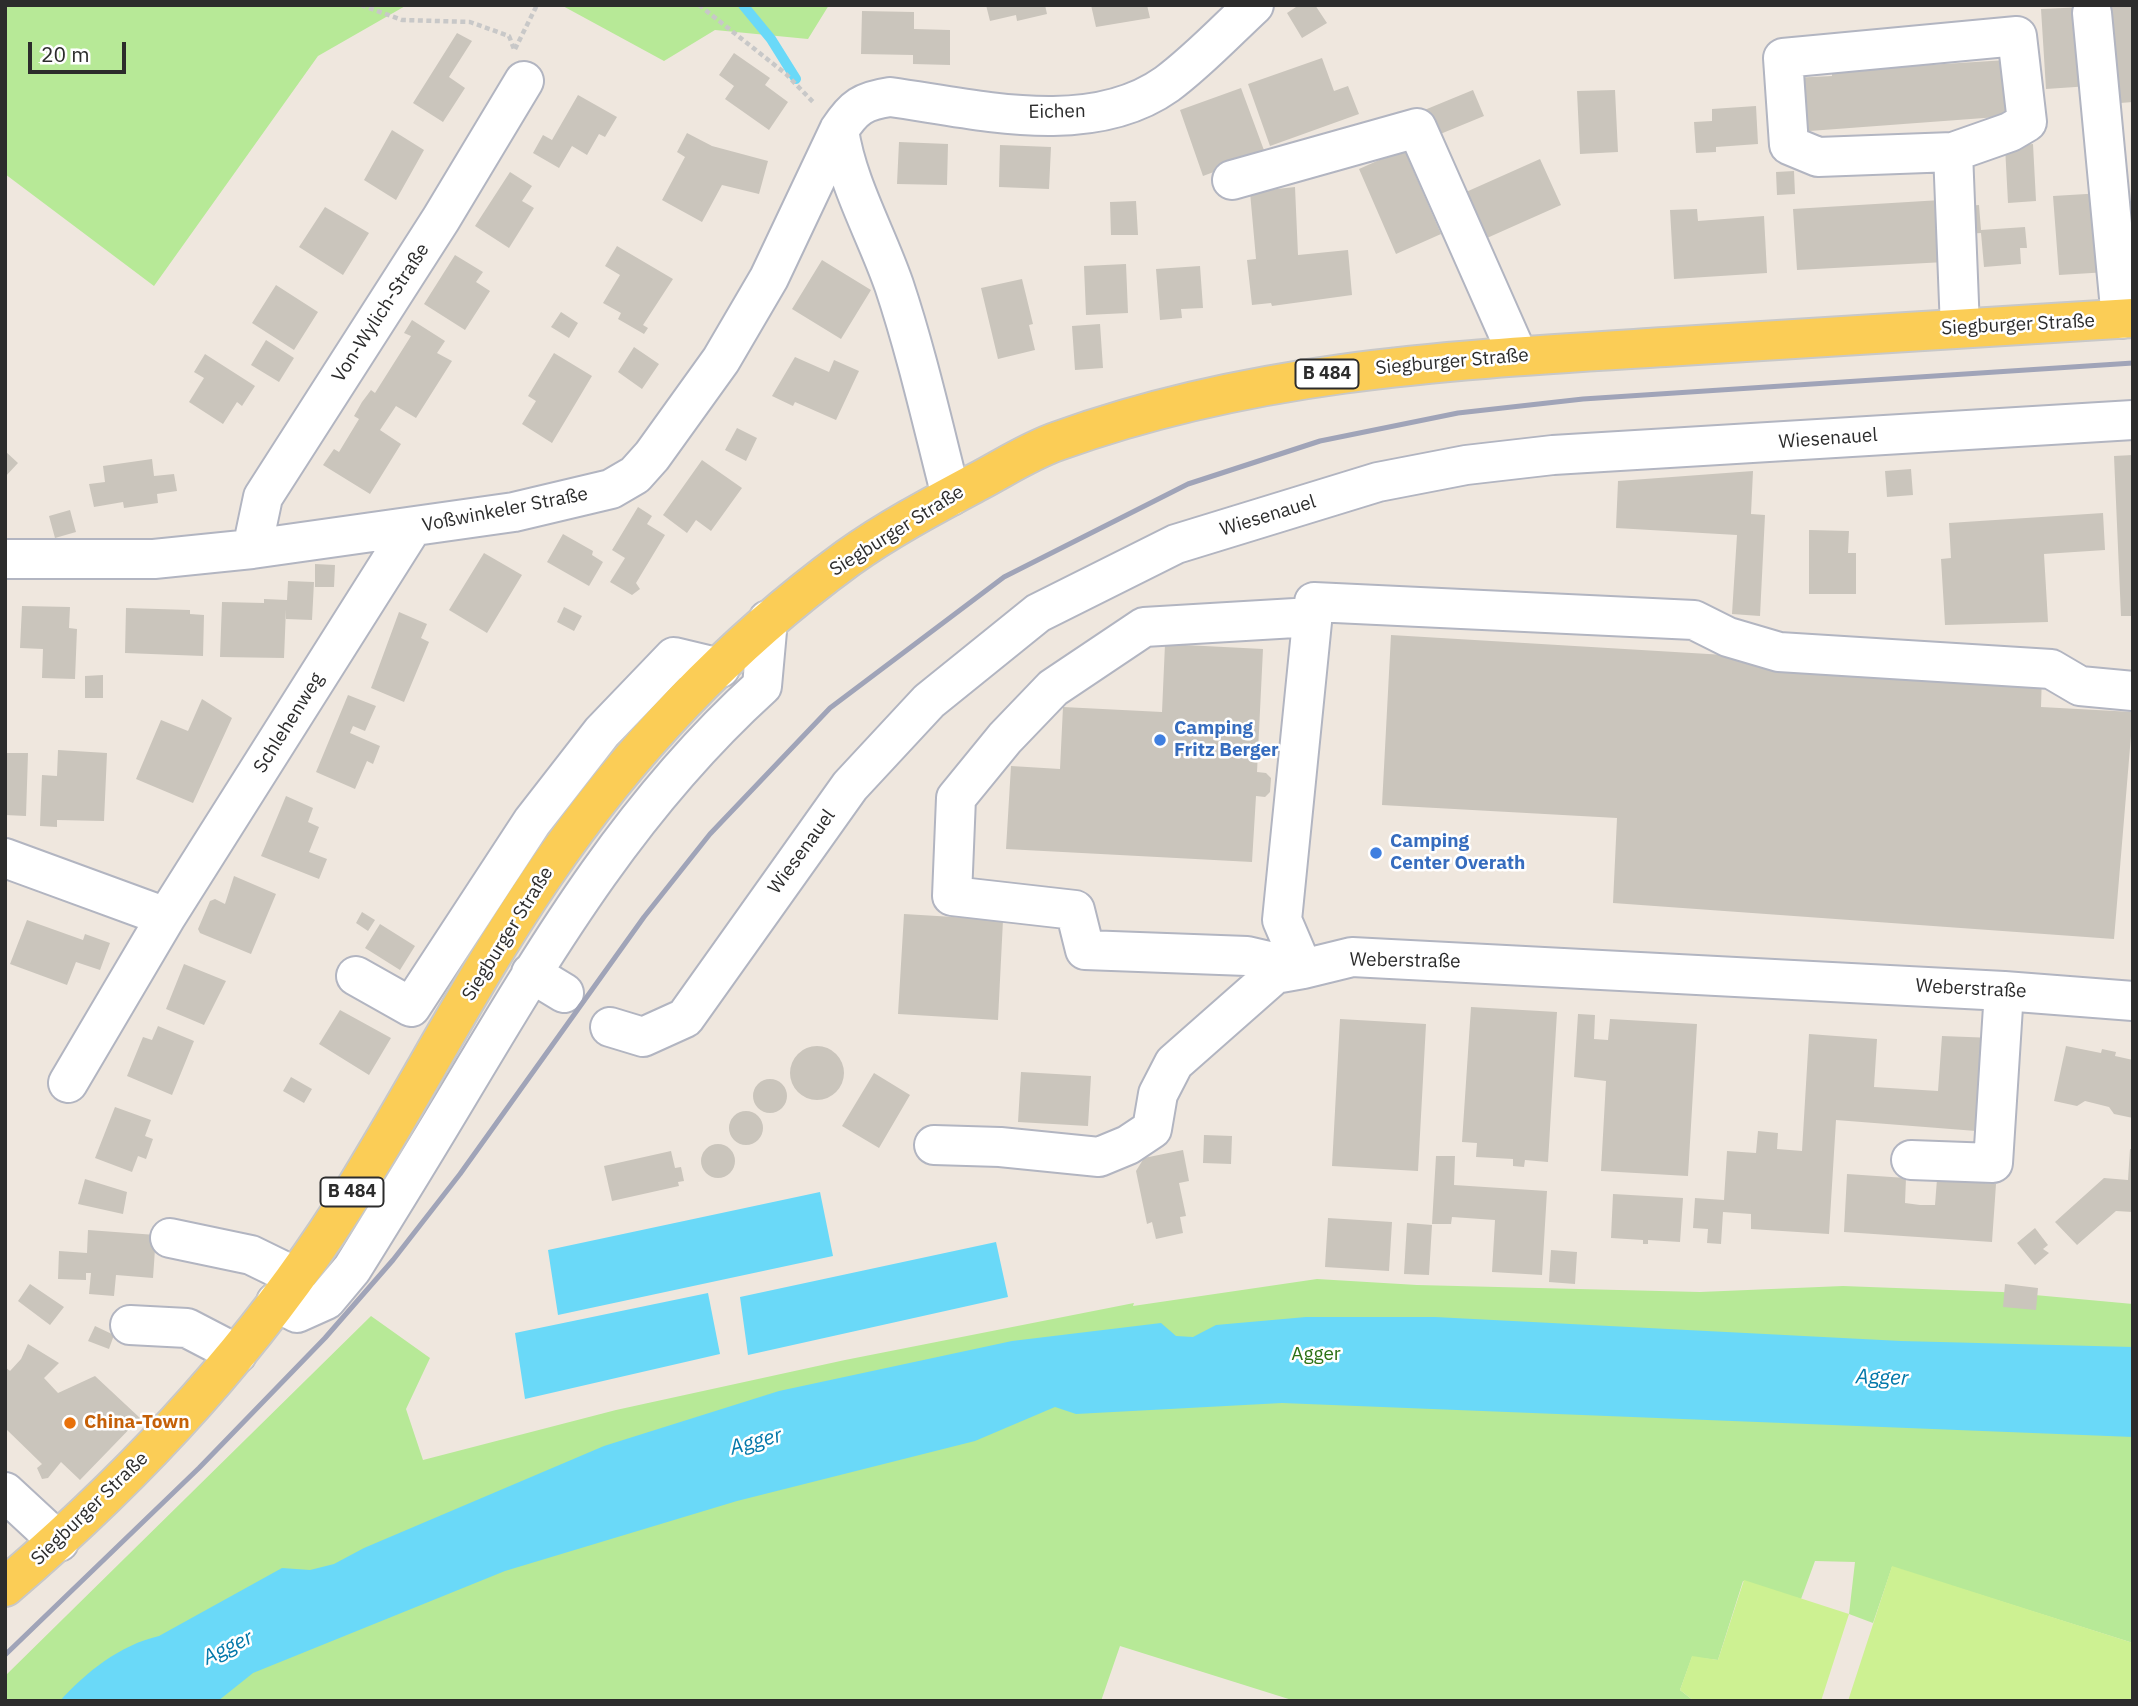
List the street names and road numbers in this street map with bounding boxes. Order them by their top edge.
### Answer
street label: Eichen [1028,100,1086,124]
street label: Von-Wylich-Straße [328,239,434,387]
street label: Siegburger Straße [1941,310,2095,340]
street label: Siegburger Straße [1374,344,1530,380]
road number: B 484 [1296,360,1358,388]
street label: Wiesenauel [1778,424,1878,454]
street label: Siegburger Straße [826,481,968,581]
street label: Voßwinkeler Straße [420,483,590,537]
street label: Wiesenauel [1217,491,1319,541]
street label: Schlehenweg [249,669,329,777]
street label: Wiesenauel [764,805,840,899]
street label: Siegburger Straße [458,863,558,1005]
street label: Weberstraße [1349,949,1461,973]
street label: Weberstraße [1915,975,2027,1003]
road number: B 484 [320,1177,384,1206]
street label: Siegburger Straße [27,1447,153,1571]

